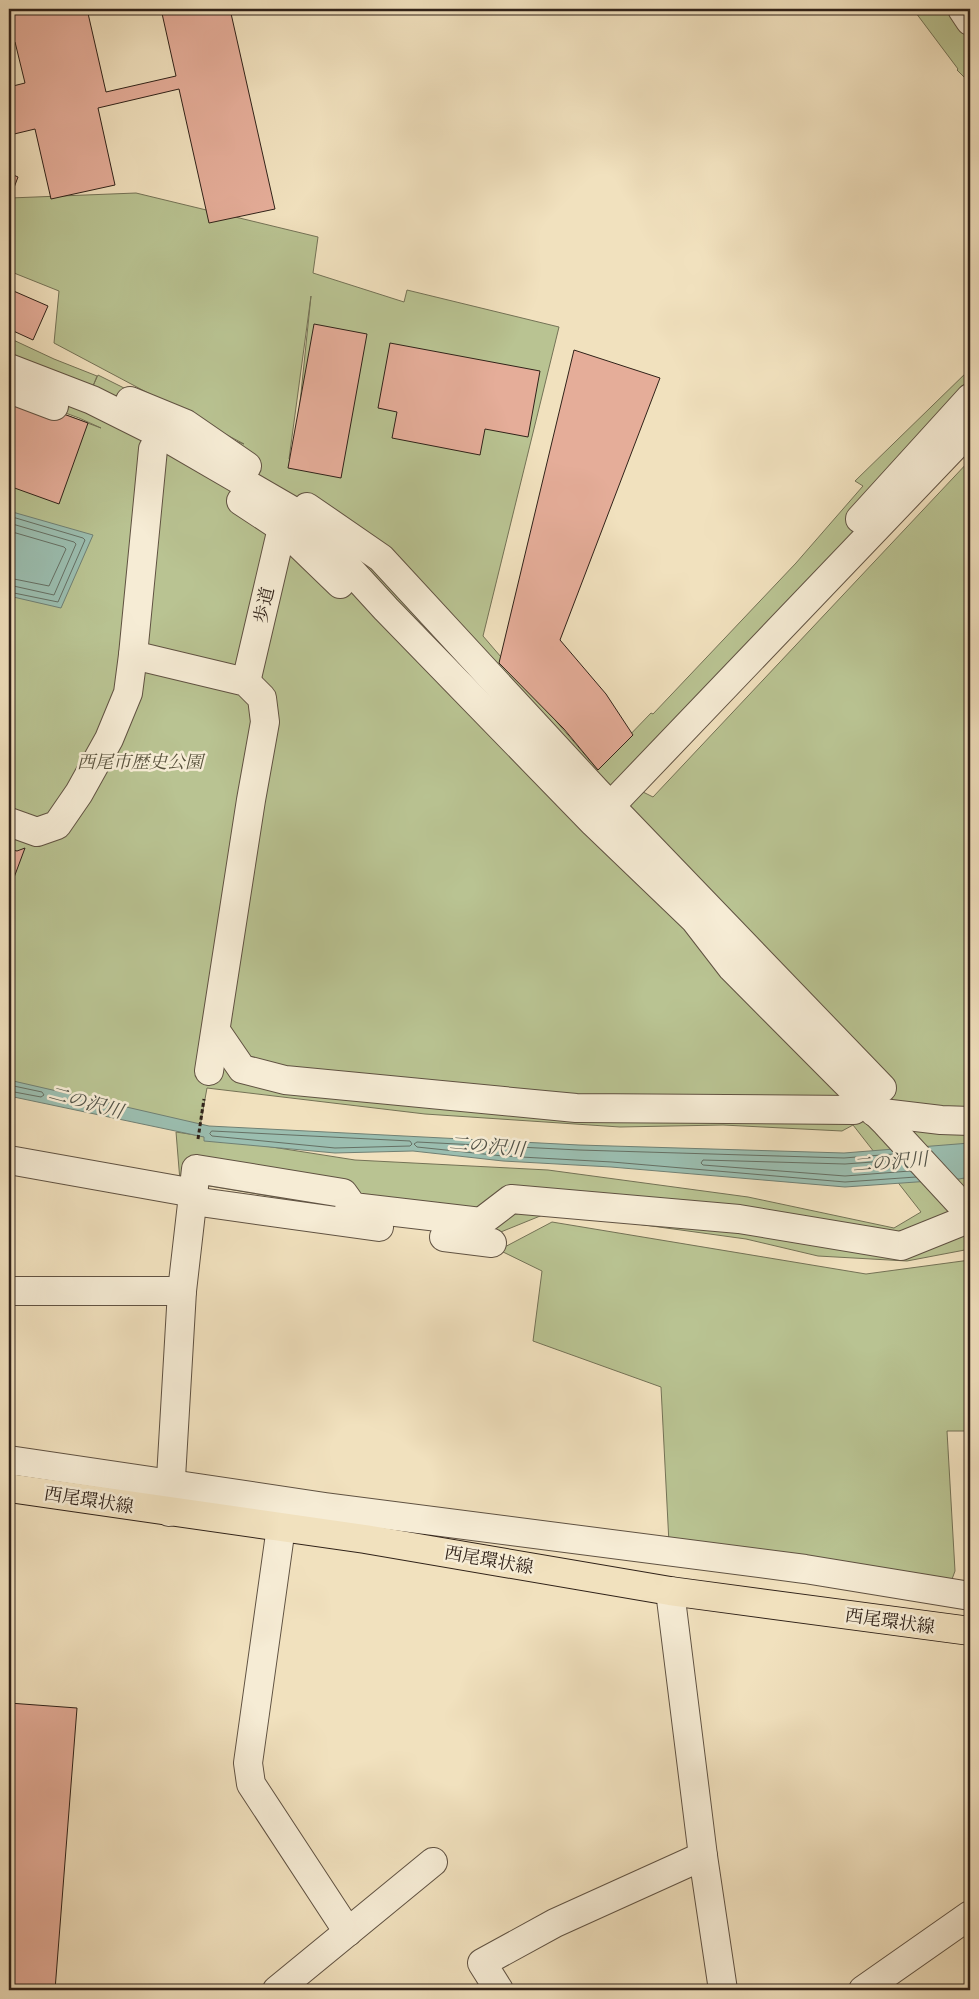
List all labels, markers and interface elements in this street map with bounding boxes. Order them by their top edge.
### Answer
street label: 歩道 [249,585,279,625]
park label: 西尾市歴史公園 [77,751,206,773]
water label: 二の沢川 [46,1081,128,1123]
water label: 二の沢川 [448,1131,528,1161]
water label: 二の沢川 [851,1147,931,1177]
street label: 西尾環状線 [43,1482,135,1518]
street label: 西尾環状線 [443,1541,535,1579]
street label: 西尾環状線 [844,1604,936,1638]

